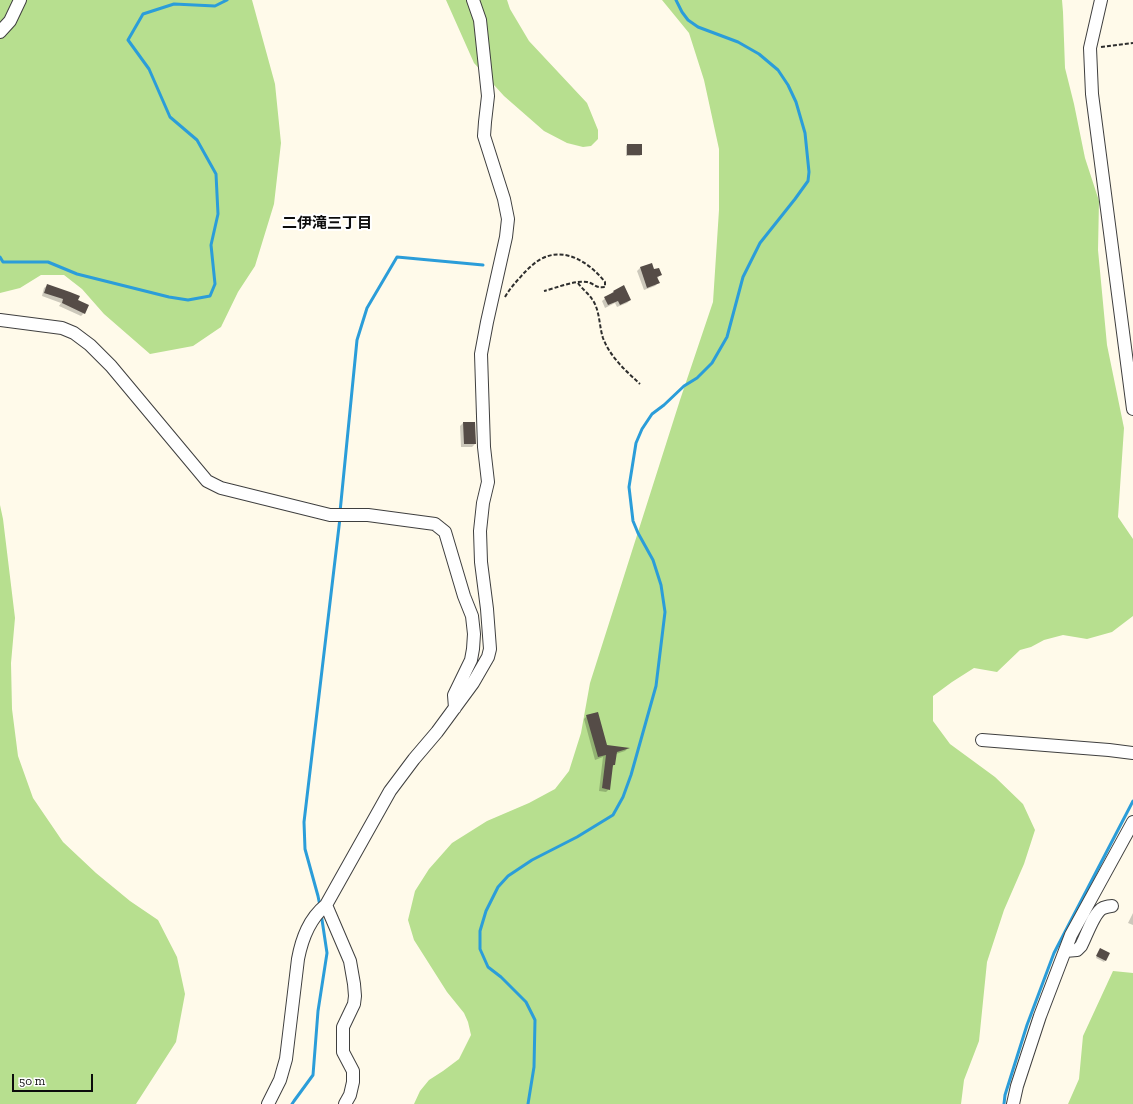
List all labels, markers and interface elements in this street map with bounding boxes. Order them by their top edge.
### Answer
district label: 二伊滝三丁目 [282,215,372,233]
scale bar [14,1066,95,1092]
text: 50 m [19,1074,45,1088]

